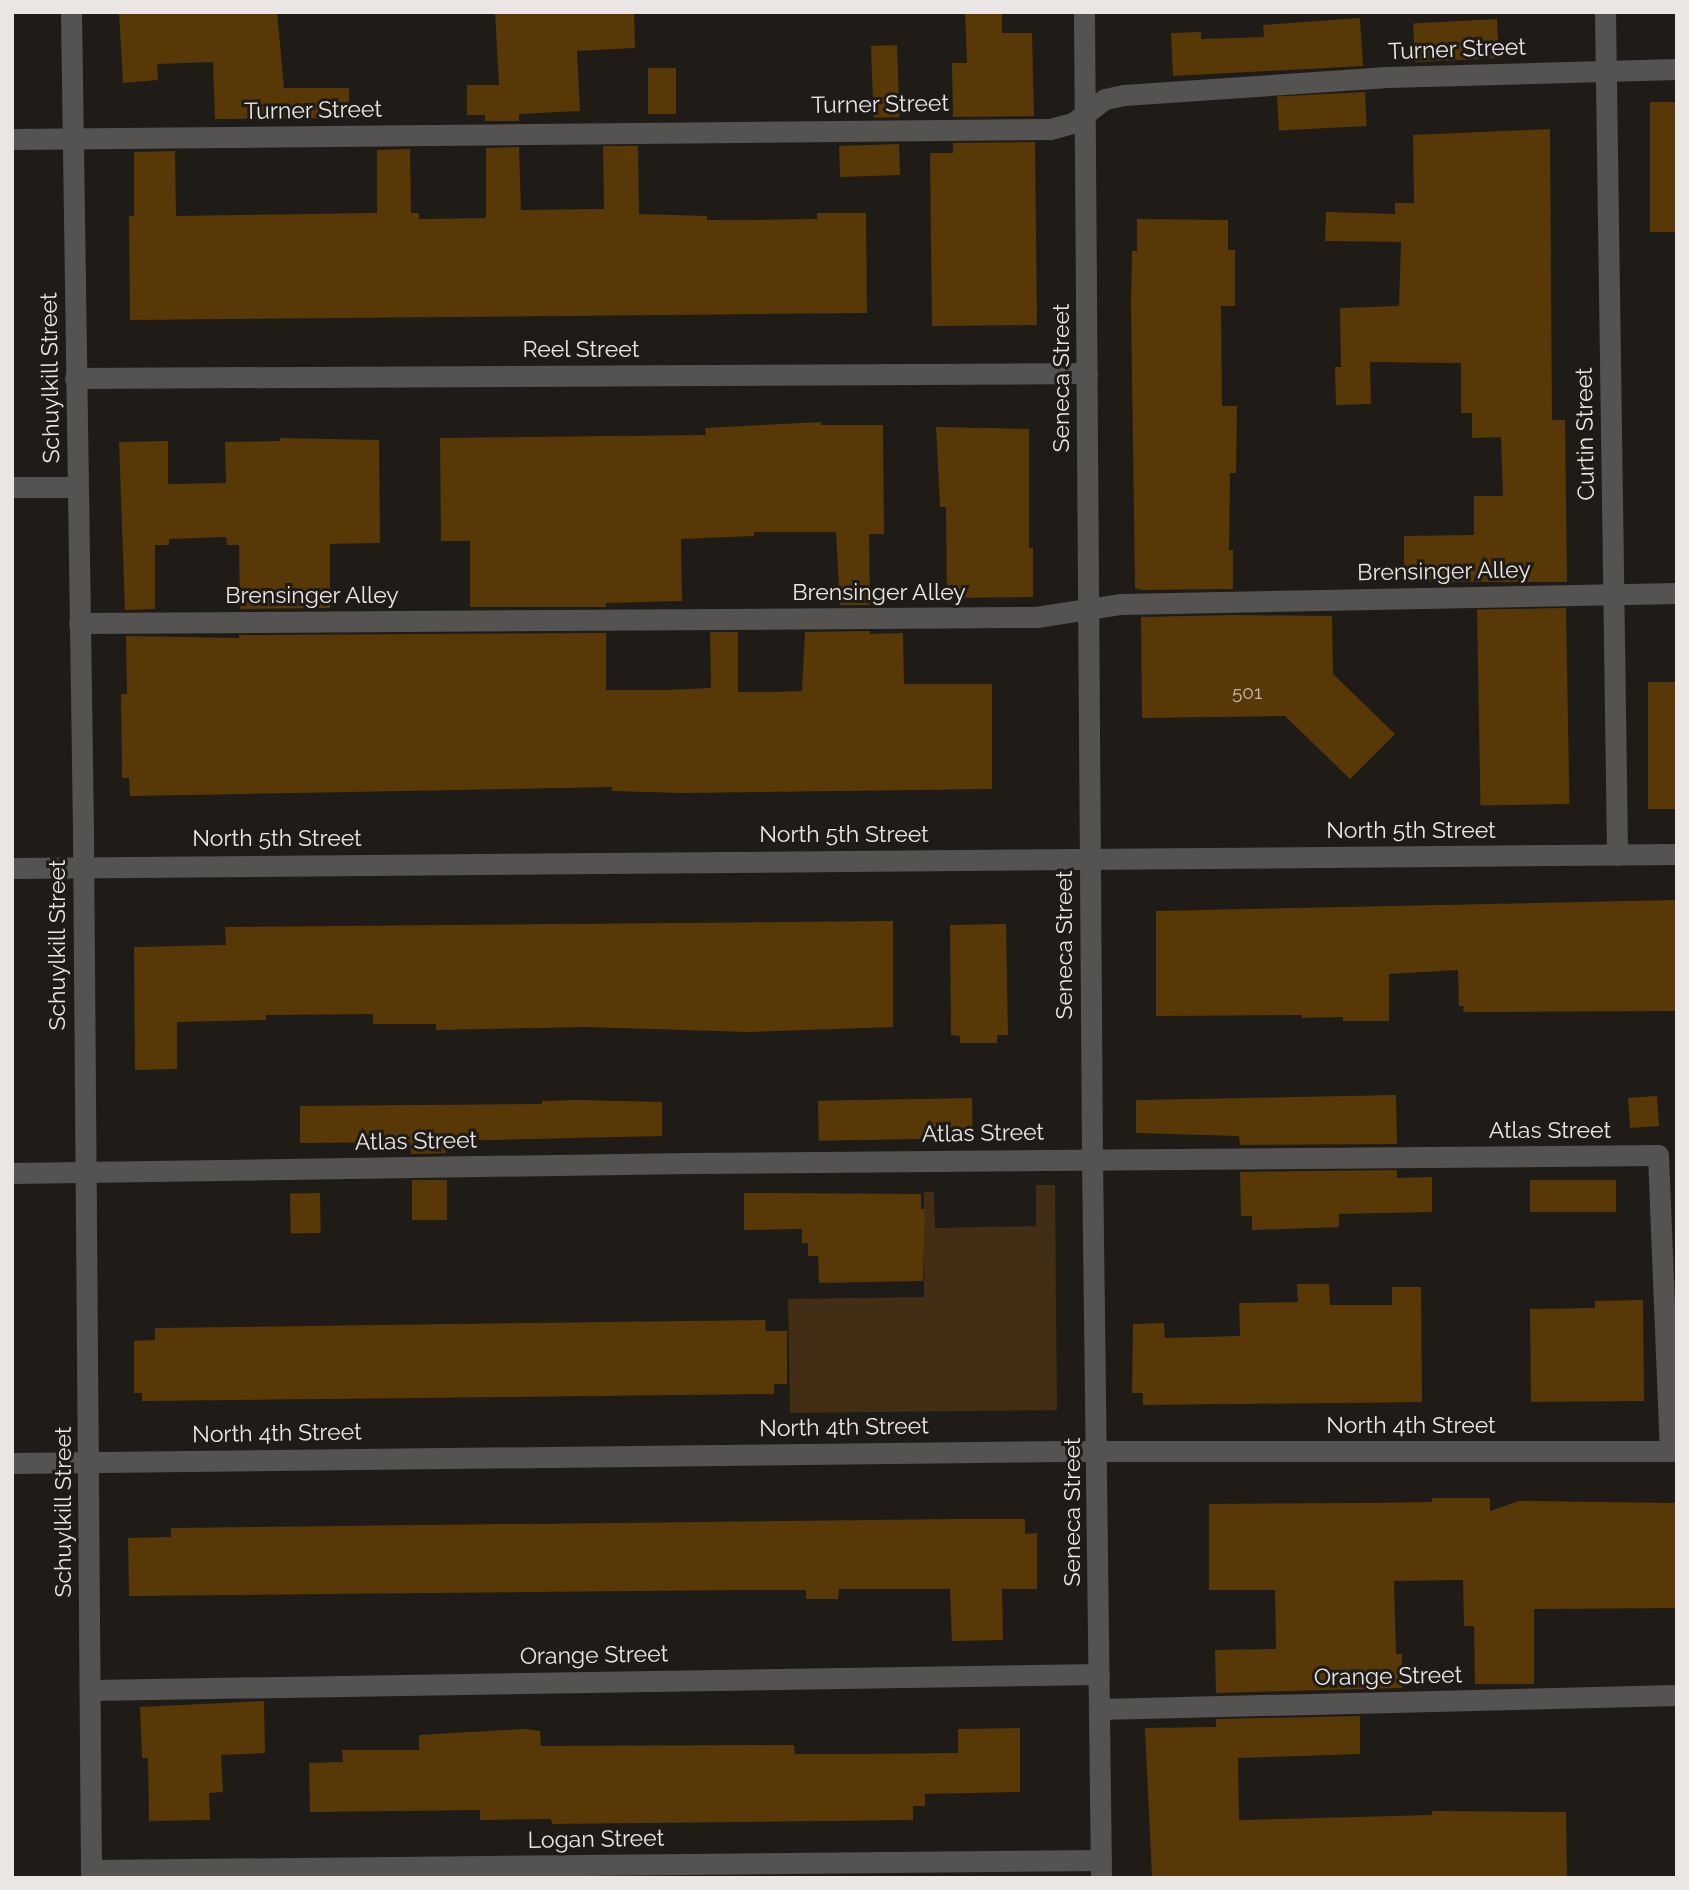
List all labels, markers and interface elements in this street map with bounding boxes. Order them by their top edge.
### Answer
street label: Turner Street [1387,33,1527,65]
street label: Turner Street [811,89,949,119]
street label: Turner Street [244,95,382,125]
street label: Schuylkill Street [35,292,65,464]
street label: Seneca Street [1047,303,1075,453]
street label: Reel Street [522,335,640,363]
street label: Curtin Street [1570,367,1600,501]
street label: Brensinger Alley [1356,556,1532,586]
street label: Brensinger Alley [792,578,966,606]
street label: Brensinger Alley [225,581,399,609]
house number: 501 [1232,682,1262,704]
street label: North 5th Street [1326,816,1496,844]
street label: North 5th Street [759,820,929,848]
street label: North 5th Street [192,824,362,852]
street label: Schuylkill Street [43,859,71,1031]
street label: Seneca Street [1050,870,1078,1020]
street label: Atlas Street [1489,1116,1611,1144]
street label: Atlas Street [922,1118,1044,1148]
street label: Atlas Street [355,1126,477,1156]
street label: North 4th Street [1326,1411,1496,1439]
street label: North 4th Street [759,1412,929,1442]
street label: North 4th Street [192,1418,362,1448]
street label: Schuylkill Street [49,1426,77,1598]
street label: Seneca Street [1058,1437,1086,1587]
street label: Orange Street [520,1640,668,1670]
street label: Orange Street [1314,1661,1462,1691]
street label: Logan Street [527,1824,665,1854]

